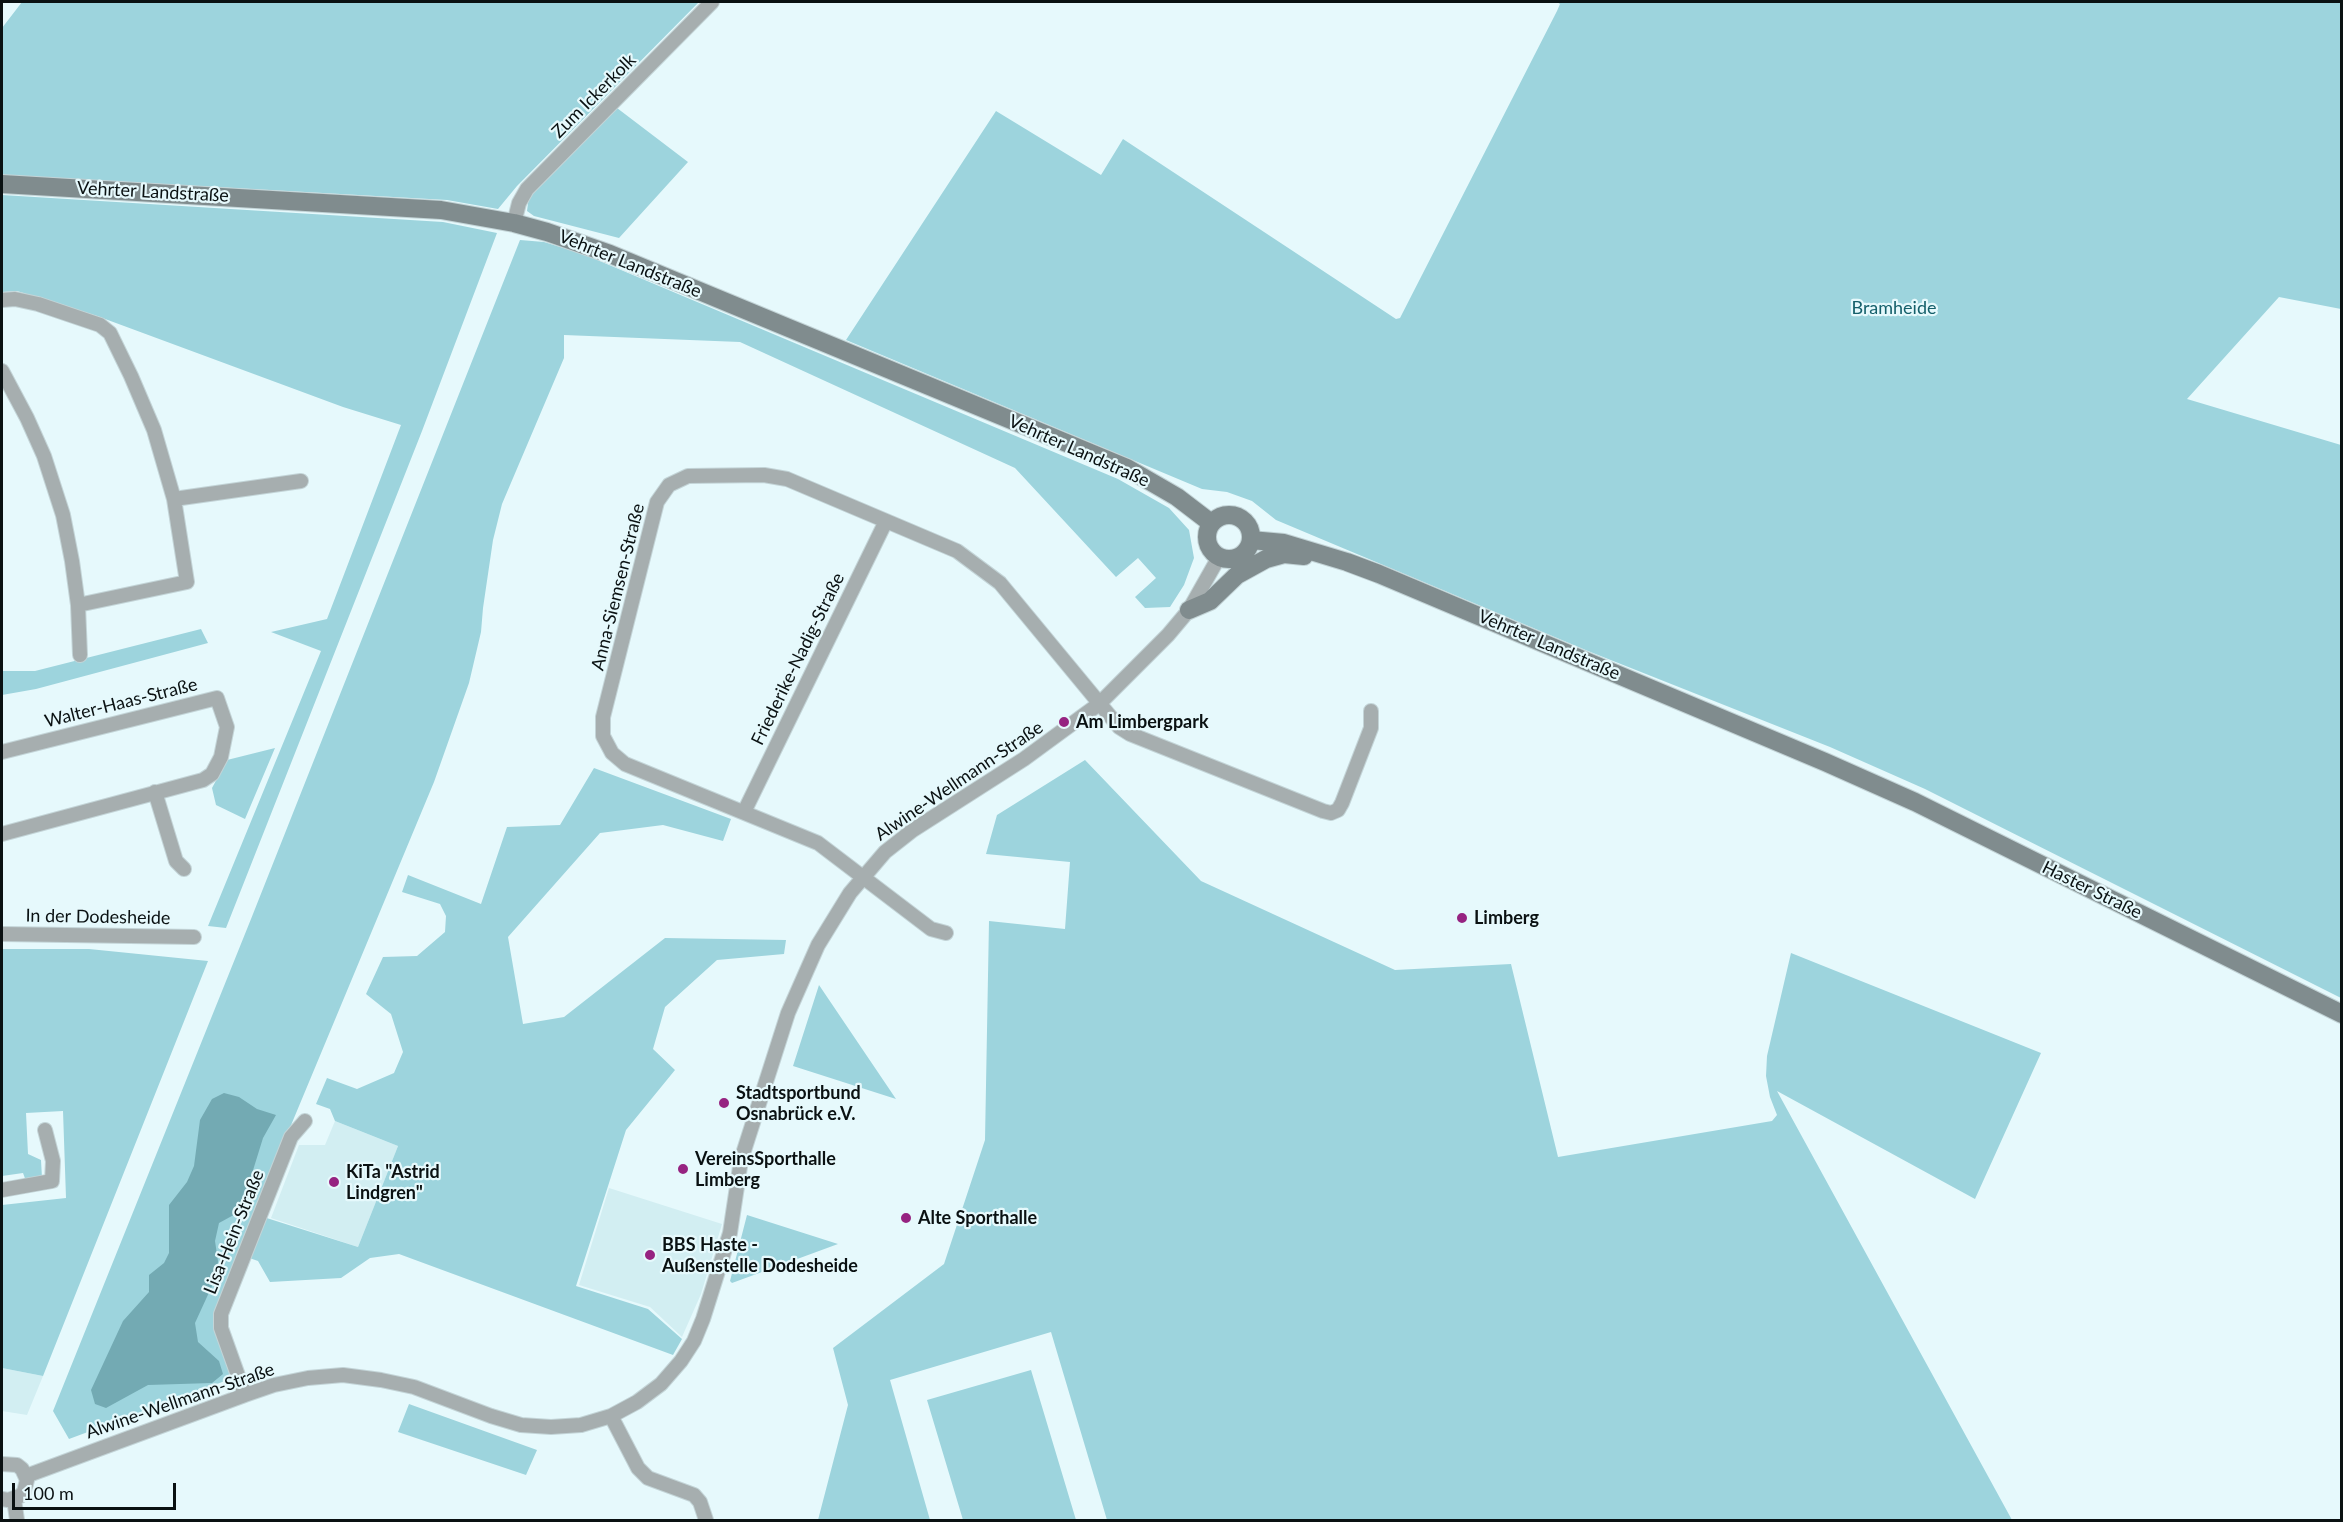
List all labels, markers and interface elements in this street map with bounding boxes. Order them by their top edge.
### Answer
street label: Zum Ickerkolk [547,49,641,143]
street label: Vehrter Landstraße [77,177,229,207]
street label: Vehrter Landstraße [556,226,704,302]
park label: Bramheide [1851,297,1937,319]
street label: Vehrter Landstraße [1005,410,1153,492]
street label: Anna-Siemsen-Straße [587,501,649,673]
street label: Friederike-Nadig-Straße [747,569,849,749]
street label: Vehrter Landstraße [1475,605,1623,685]
street label: Walter-Haas-Straße [42,674,200,732]
place label: Am Limbergpark [1076,711,1209,733]
marker: Am Limbergpark [1057,715,1071,729]
street label: Alwine-Wellmann-Straße [871,717,1047,845]
street label: Haster Straße [2039,857,2145,923]
street label: In der Dodesheide [25,905,171,929]
place label: Limberg [1474,907,1539,929]
marker: Limberg [1455,911,1469,925]
place label: Stadtsportbund Osnabrück e.V. [736,1082,861,1124]
marker: Stadtsportbund Osnabrück e.V. [717,1096,731,1110]
place label: VereinsSporthalle Limberg [695,1148,836,1190]
place label: KiTa "Astrid Lindgren" [346,1161,440,1204]
marker: VereinsSporthalle Limberg [676,1162,690,1176]
street label: Lisa-Hein-Straße [199,1167,269,1297]
marker: KiTa "Astrid Lindgren" [327,1175,341,1189]
place label: Alte Sporthalle [918,1207,1037,1229]
marker: Alte Sporthalle [899,1211,913,1225]
place label: BBS Haste - Außenstelle Dodesheide [662,1234,858,1276]
marker: BBS Haste - Außenstelle Dodesheide [643,1248,657,1262]
street label: Alwine-Wellmann-Straße [83,1359,277,1443]
scale bar [15,1471,178,1509]
text: 100 m [23,1482,74,1504]

